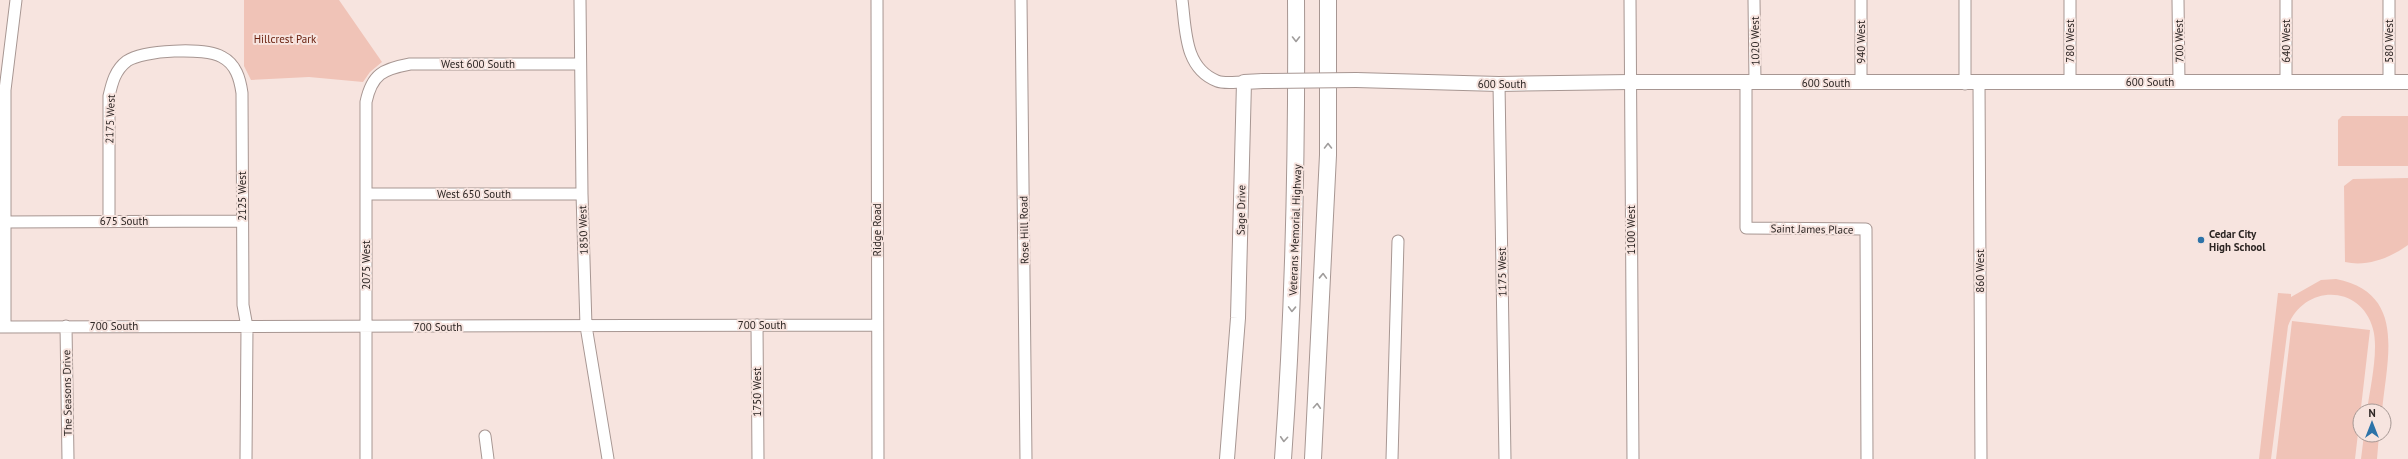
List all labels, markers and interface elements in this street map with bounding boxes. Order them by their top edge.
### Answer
street label: 1020 West [1748,16,1762,66]
street label: 780 West [2063,19,2077,63]
street label: 700 West [2172,19,2186,63]
street label: 640 West [2279,19,2293,63]
street label: 580 West [2382,19,2396,63]
street label: 940 West [1854,20,1868,64]
park label: Hillcrest Park [254,32,317,46]
one-way arrow [1292,36,1300,42]
street label: West 600 South [441,57,515,71]
street label: 600 South [2126,75,2174,89]
street label: 600 South [1802,76,1850,90]
street label: 600 South [1478,77,1526,91]
street label: 2175 West [102,94,118,144]
one-way arrow [1324,143,1332,149]
street label: Veterans Memorial Highway [1286,163,1304,297]
street label: 2125 West [235,171,249,221]
street label: Sage Drive [1234,184,1248,235]
street label: West 650 South [437,187,511,201]
street label: Rose Hill Road [1016,196,1032,264]
street label: Ridge Road [870,203,884,257]
street label: 1850 West [575,205,591,255]
street label: 1100 West [1624,205,1638,255]
street label: 675 South [100,214,148,228]
street label: Saint James Place [1770,221,1854,237]
place label: Cedar City High School [2209,227,2266,254]
marker: Cedar City High School [2196,235,2206,245]
street label: 2075 West [359,240,373,290]
street label: 1175 West [1495,247,1509,297]
street label: 860 West [1973,249,1987,293]
one-way arrow [1319,273,1328,279]
one-way arrow [1288,306,1296,312]
street label: 700 South [738,318,786,332]
street label: 700 South [90,319,138,333]
street label: 700 South [414,320,462,334]
street label: The Seasons Drive [59,349,75,436]
street label: 1750 West [750,367,764,417]
one-way arrow [1312,403,1321,409]
north arrow [2352,403,2392,443]
text: N [2368,406,2376,420]
one-way arrow [1280,436,1289,442]

